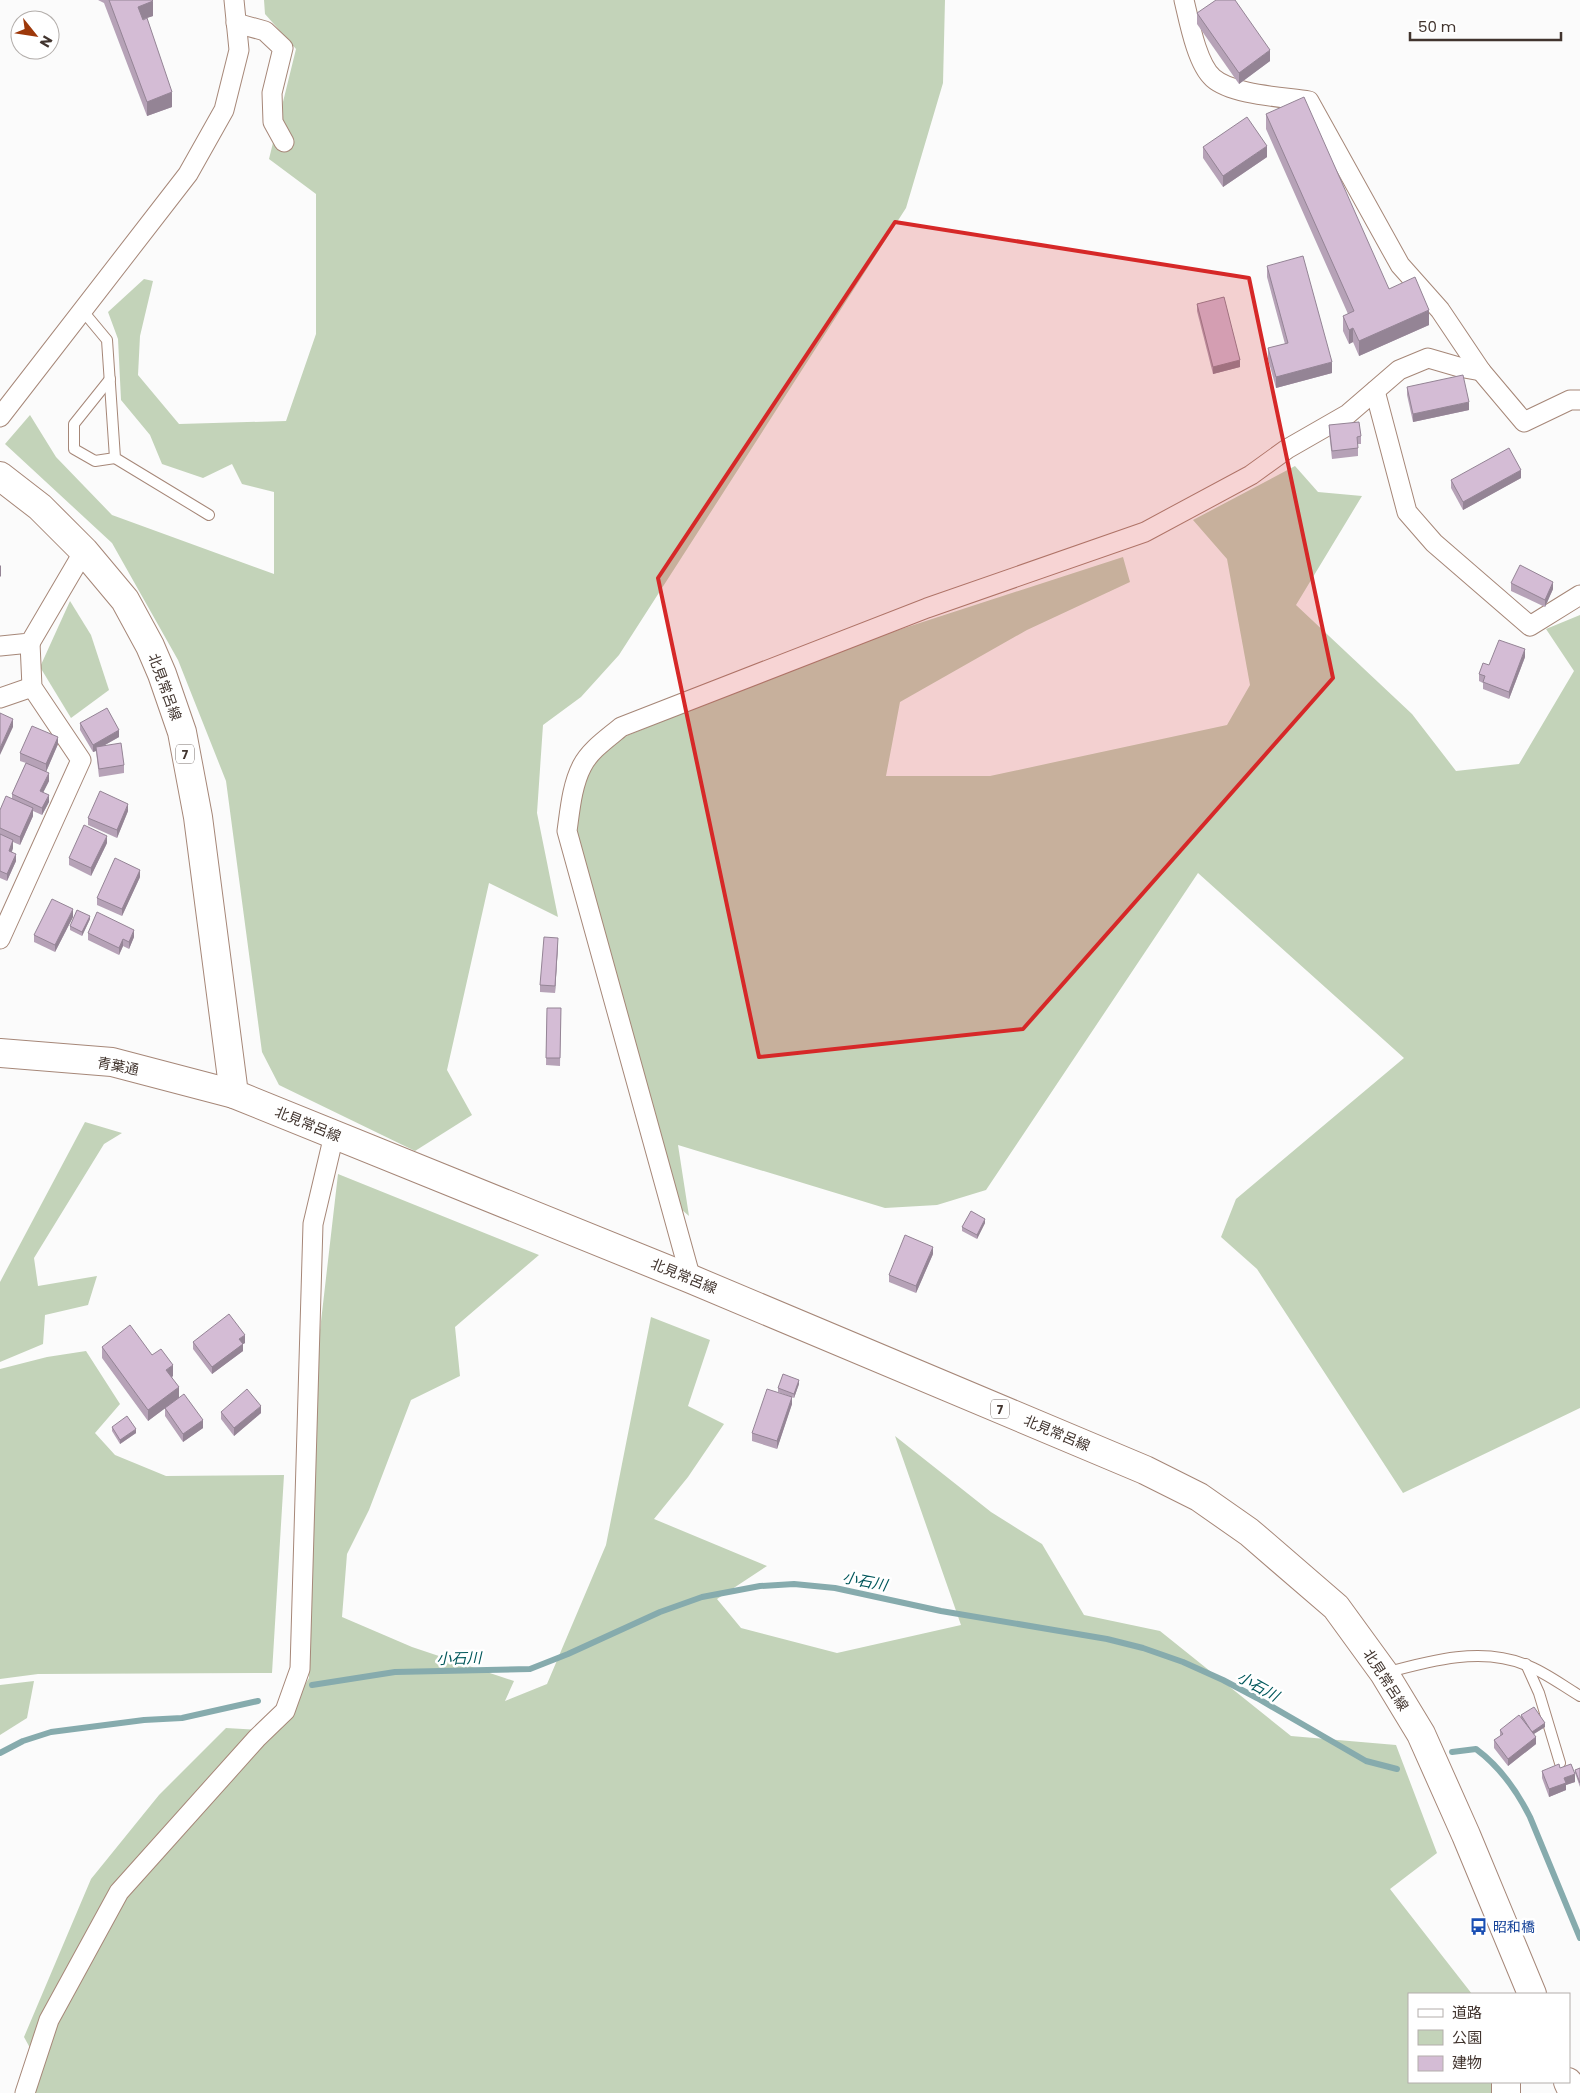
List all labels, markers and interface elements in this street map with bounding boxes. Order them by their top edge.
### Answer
north arrow [10,10,60,60]
scale bar [1410,10,1561,42]
text: 50 m [1418,16,1456,37]
text: N [35,32,58,51]
street label: 北見常呂線 [144,651,186,723]
road number: 7 [176,744,194,764]
street label: 青葉通 [95,1052,141,1080]
street label: 北見常呂線 [272,1102,344,1146]
street label: 北見常呂線 [648,1254,720,1298]
road number: 7 [991,1400,1009,1418]
street label: 北見常呂線 [1021,1410,1093,1456]
water label: 小石川 [841,1566,891,1596]
street label: 北見常呂線 [1359,1645,1413,1715]
water label: 小石川 [436,1647,484,1669]
water label: 小石川 [1233,1666,1285,1707]
bus stop icon: 昭和橋 [1469,1917,1489,1937]
place label: 昭和橋 [1493,1917,1535,1937]
legend [1408,1993,1570,2083]
text: 道路 [1452,2002,1482,2023]
text: 公園 [1452,2027,1482,2048]
text: 建物 [1452,2052,1482,2073]

